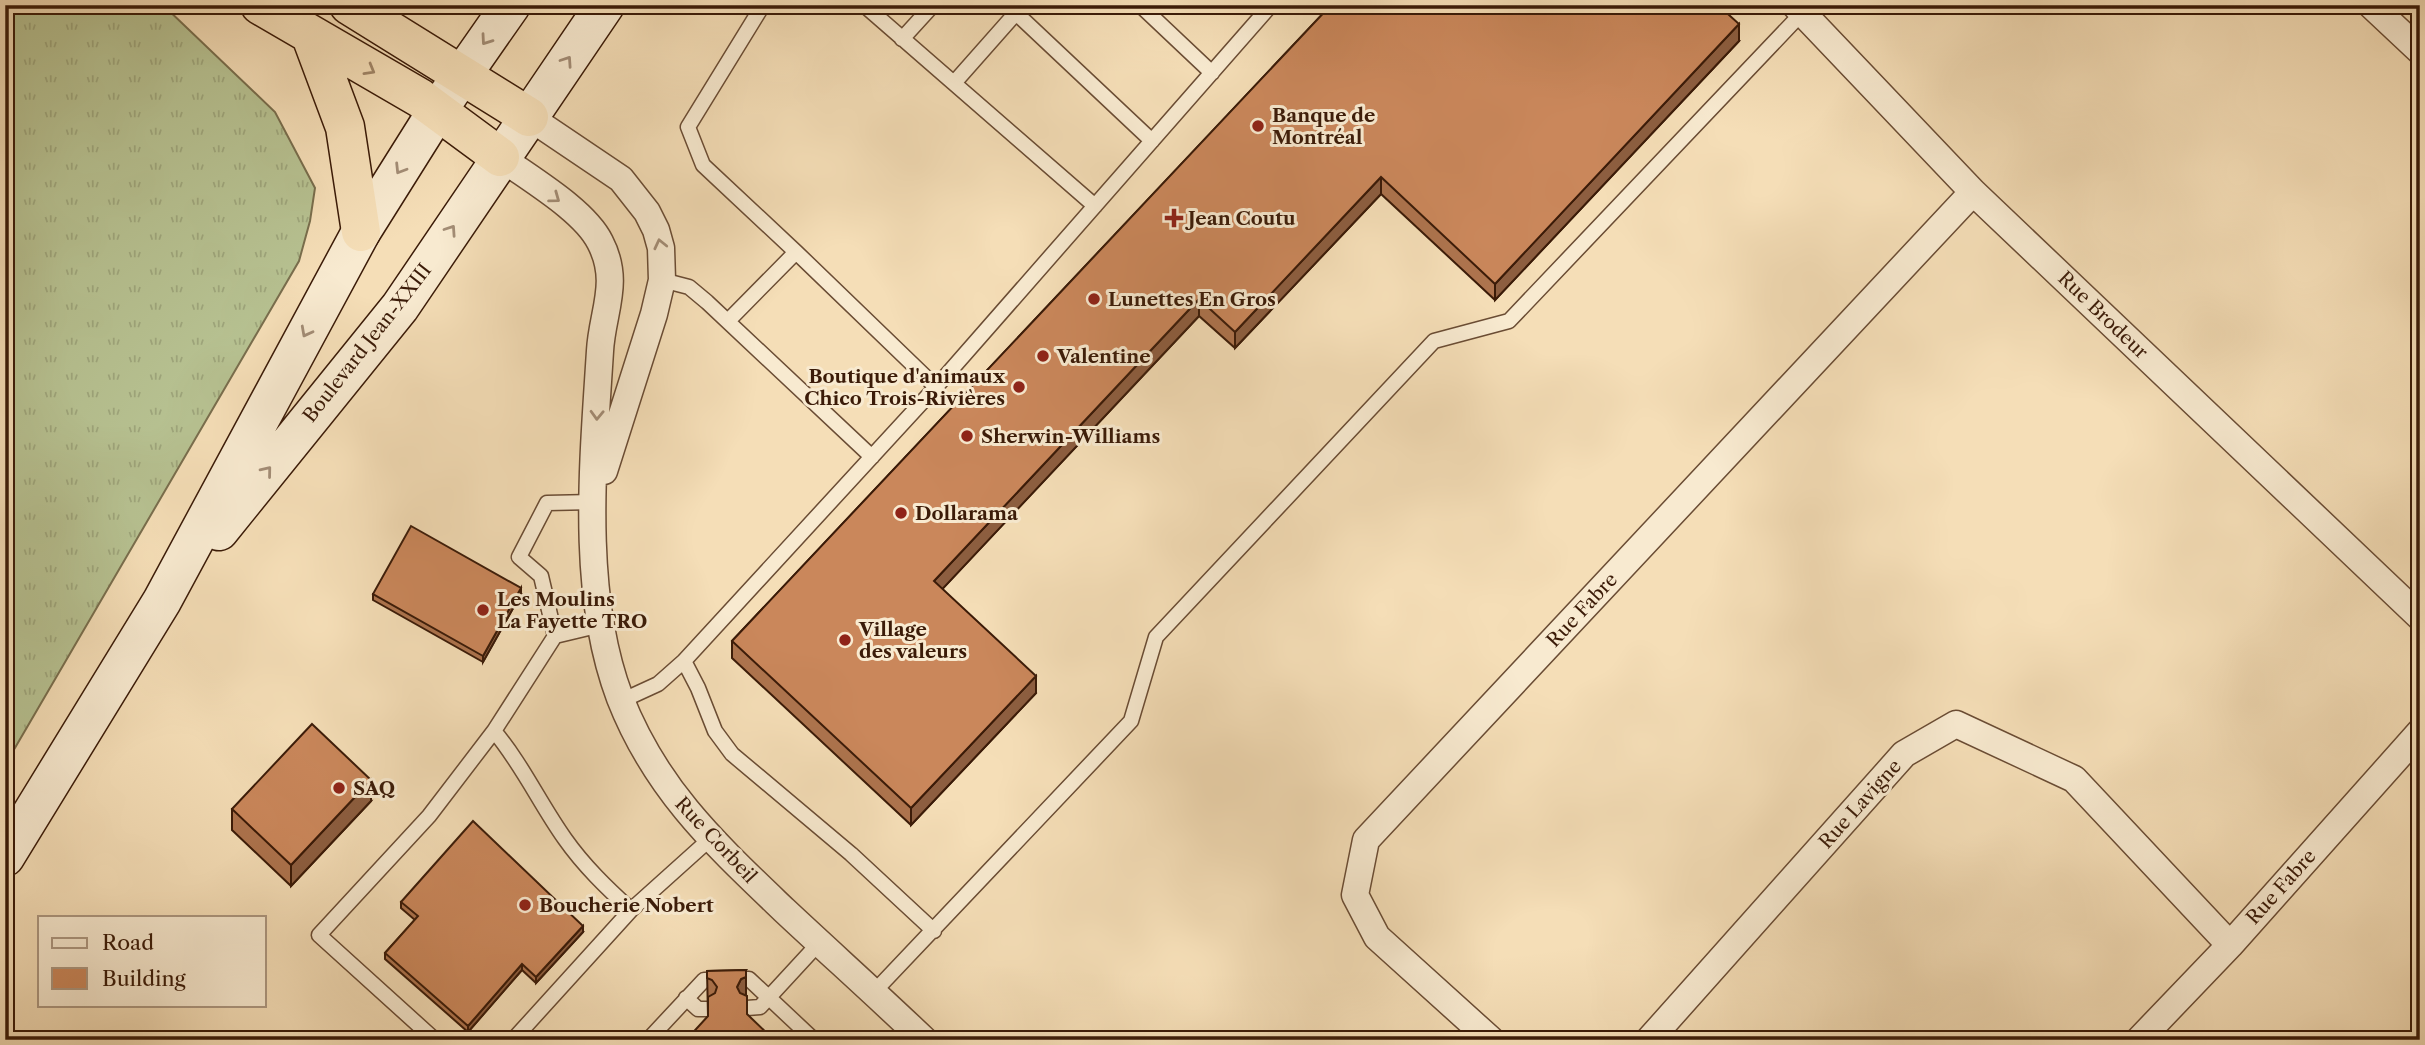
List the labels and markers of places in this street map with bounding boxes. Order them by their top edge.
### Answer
place label: Banque de Montréal [1272,104,1375,149]
marker: Banque de Montréal [1250,118,1266,134]
place label: Jean Coutu [1185,207,1296,230]
marker: Jean Coutu [1166,210,1182,226]
place label: Lunettes En Gros [1108,288,1276,311]
marker: Lunettes En Gros [1086,291,1102,307]
place label: Valentine [1056,345,1151,368]
marker: Valentine [1035,348,1051,364]
place label: Boutique d'animaux Chico Trois-Rivières [804,365,1006,410]
marker: Boutique d'animaux Chico Trois-Rivières [1011,379,1027,395]
place label: Sherwin-Williams [981,425,1161,448]
marker: Sherwin-Williams [959,428,975,444]
place label: Dollarama [915,502,1019,525]
marker: Dollarama [893,505,909,521]
place label: Les Moulins La Fayette TRO [497,588,647,633]
marker: Les Moulins La Fayette TRO [475,602,491,618]
place label: Village des valeurs [858,618,967,663]
marker: Village des valeurs [837,632,853,648]
place label: SAQ [353,777,395,800]
marker: SAQ [331,780,347,796]
place label: Boucherie Nobert [539,894,714,917]
marker: Boucherie Nobert [517,897,533,913]

